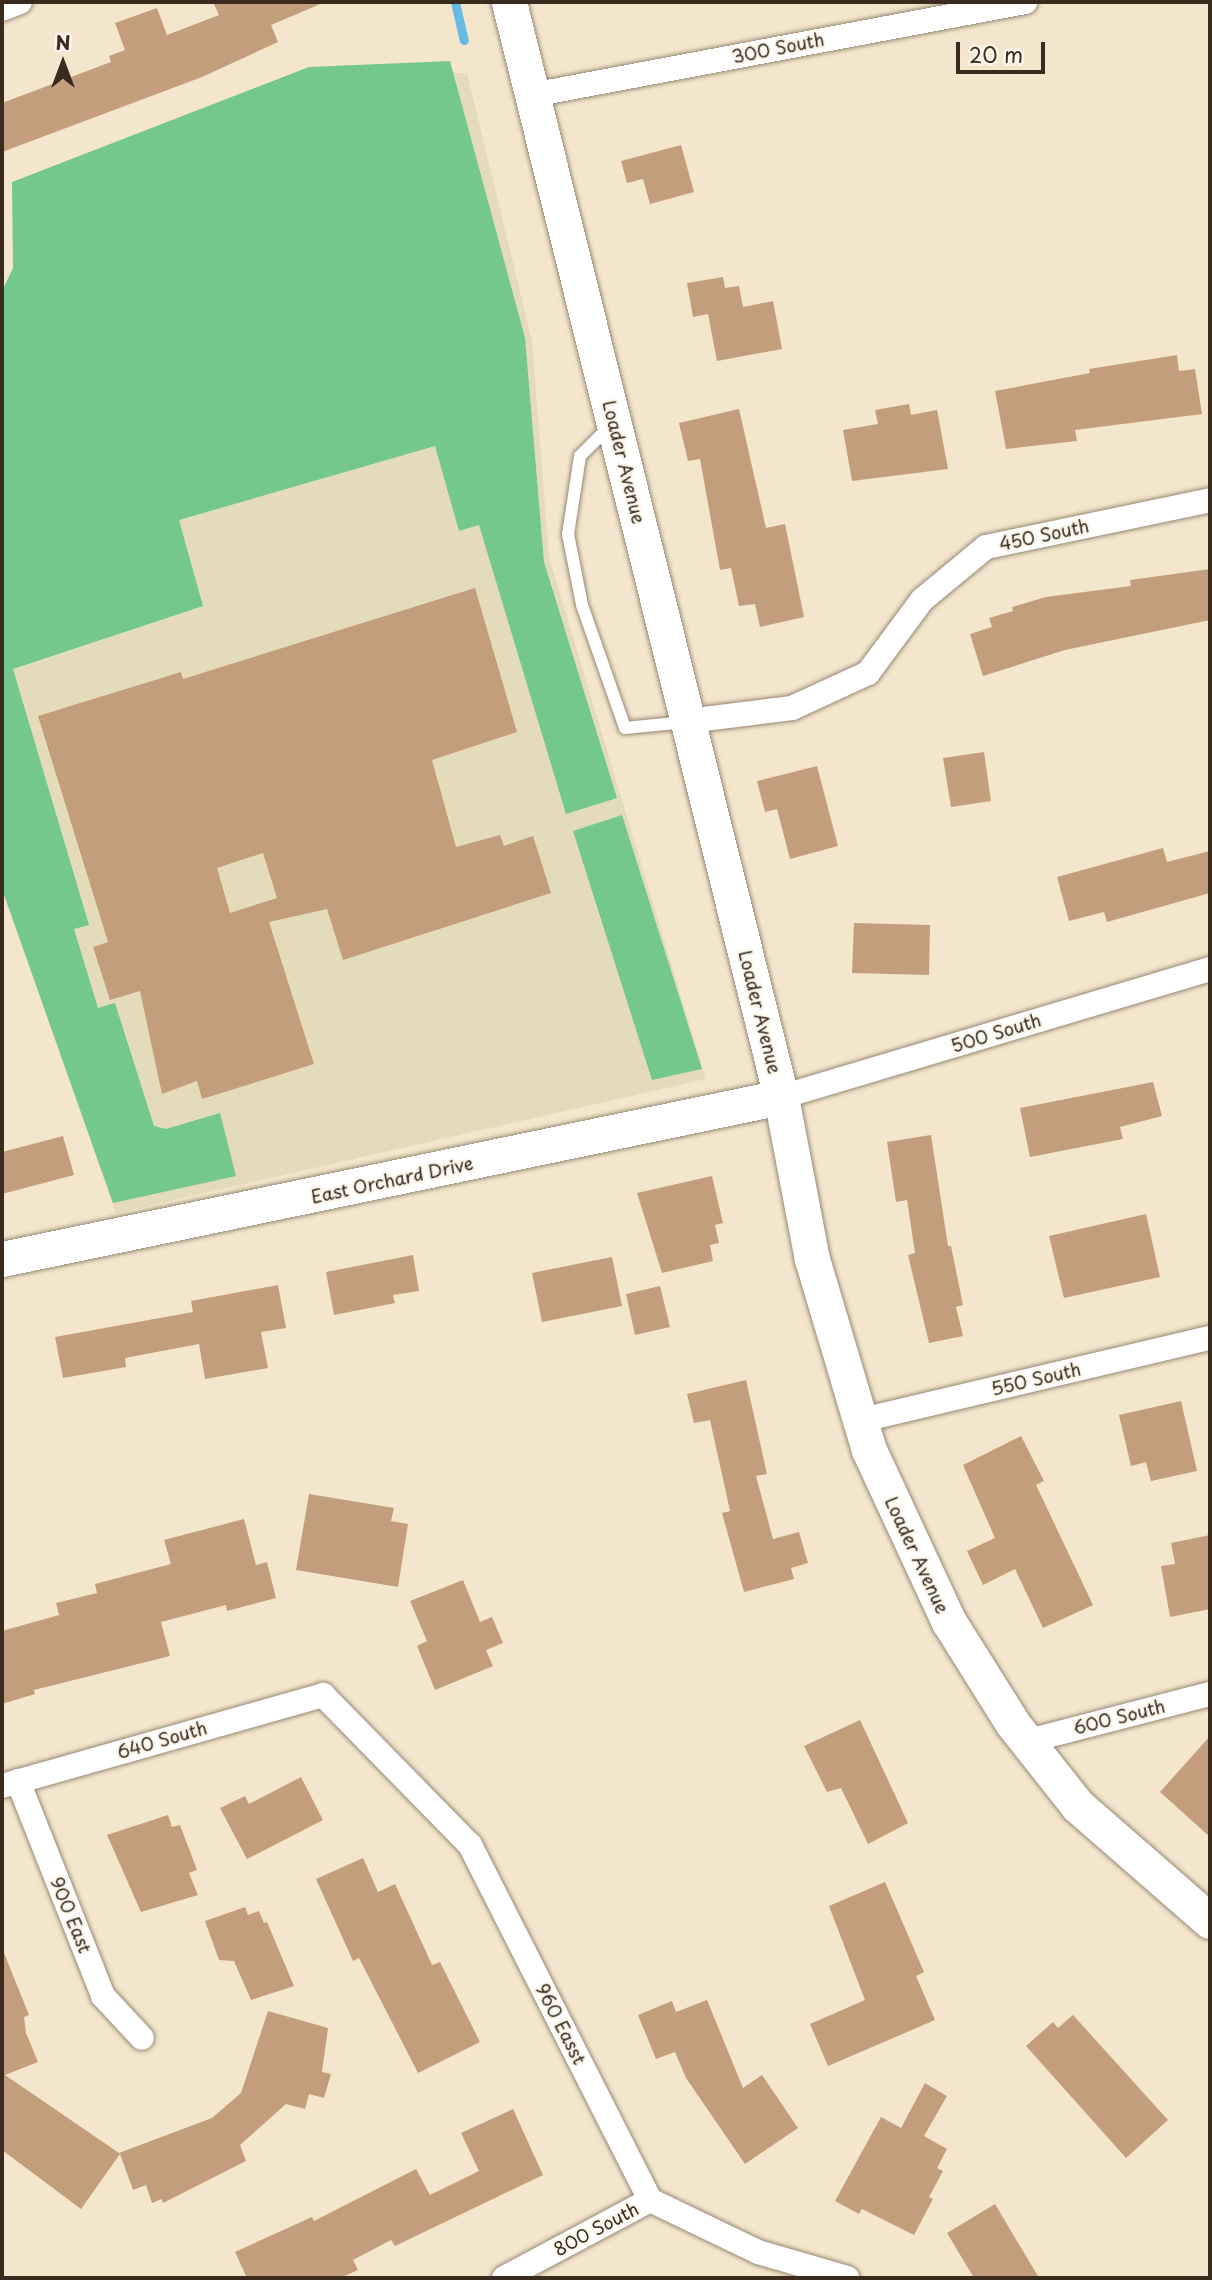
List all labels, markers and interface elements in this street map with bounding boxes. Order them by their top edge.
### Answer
north arrow [28,28,98,98]
text: N [55,28,71,56]
street label: 300 South [730,28,826,68]
scale bar [960,28,1049,72]
text: 20 m [969,38,1023,70]
street label: Loader Avenue [598,398,650,526]
street label: 450 South [997,515,1091,555]
street label: Loader Avenue [734,948,786,1076]
street label: 500 South [948,1009,1044,1057]
street label: East Orchard Drive [308,1152,476,1208]
street label: 550 South [989,1358,1083,1400]
street label: Loader Avenue [880,1493,954,1617]
street label: 600 South [1071,1695,1167,1739]
street label: 640 South [114,1717,210,1763]
street label: 900 East [46,1874,96,1956]
street label: 960 Easst [531,1980,591,2068]
street label: 800 South [550,2198,642,2260]

